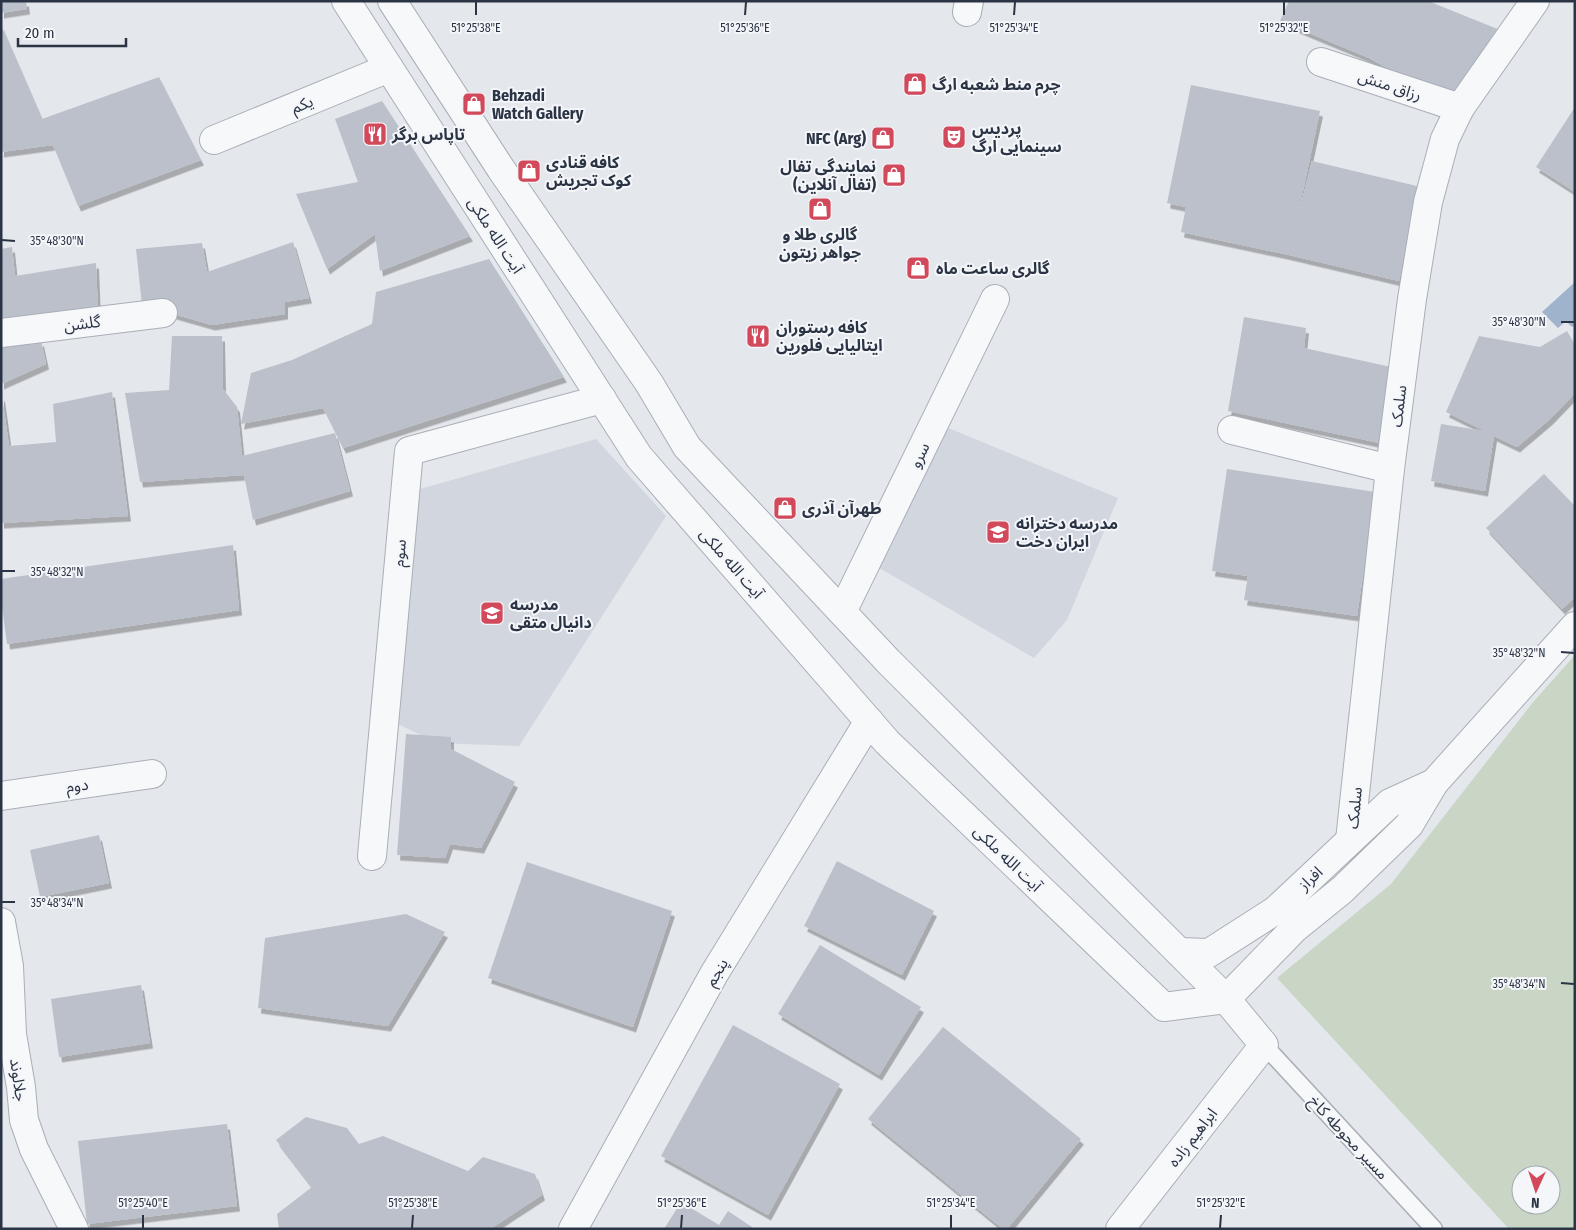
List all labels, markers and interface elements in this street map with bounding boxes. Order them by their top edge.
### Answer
scale bar [18,15,125,47]
text: 51°25'38"E [451,21,501,35]
text: 51°25'36"E [720,21,770,35]
text: 51°25'34"E [990,21,1039,35]
text: 51°25'32"E [1260,21,1309,35]
text: 20 m [25,24,55,42]
street label: رزاق منش [1356,66,1424,105]
shop icon: چرم منط شعبه ارگ [902,71,928,97]
place label: چرم منط شعبه ارگ [932,75,1061,96]
place label: Behzadi Watch Gallery [492,86,584,123]
shop icon: Behzadi Watch Gallery [461,91,487,117]
street label: یکم [288,92,317,120]
place label: پردیس سینمایی ارگ [972,119,1062,156]
restaurant icon: تاپاس برگر [362,121,388,147]
theatre icon: پردیس سینمایی ارگ [941,124,967,150]
place label: تاپاس برگر [391,125,465,145]
shop icon: NFC (Arg) [870,125,896,151]
place label: NFC (Arg) [806,129,866,148]
place label: کافه قنادی کوک تجریش [546,153,632,190]
place label: نمایندگی تفال (تفال آنلاین) [780,157,876,194]
shop icon: کافه قنادی کوک تجریش [516,158,542,184]
shop icon: نمایندگی تفال (تفال آنلاین) [881,162,907,188]
street label: آیت الله ملکی [464,194,528,278]
shop icon: گالری طلا و جواهر زیتون [807,196,833,222]
place label: گالری طلا و جواهر زیتون [779,225,861,262]
text: 35°48'30"N [30,234,84,248]
shop icon: گالری ساعت ماه [905,255,931,281]
place label: گالری ساعت ماه [936,259,1050,278]
street label: گلشن [63,312,102,335]
text: 35°48'30"N [1492,315,1546,329]
place label: کافه رستوران ایتالیایی فلورین [776,318,883,355]
restaurant icon: کافه رستوران ایتالیایی فلورین [745,323,771,349]
street label: سلمک [1386,384,1410,428]
street label: سرو [905,439,934,471]
shop icon: طهرآن آذری [772,495,798,521]
place label: طهرآن آذری [802,499,882,518]
place label: مدرسه دخترانه ایران دخت [1016,514,1118,551]
school or university icon: مدرسه دخترانه ایران دخت [985,519,1011,545]
street label: آیت الله ملکی [696,524,768,603]
street label: سوم [389,538,413,568]
text: 35°48'32"N [31,565,83,579]
place label: مدرسه دانیال متقی [510,595,592,632]
school or university icon: مدرسه دانیال متقی [479,600,505,626]
text: 35°48'32"N [1493,646,1545,660]
street label: دوم [65,775,90,799]
street label: سلمک [1343,786,1366,830]
street label: آیت الله ملکی [970,821,1047,896]
street label: افراز [1293,862,1327,895]
text: 35°48'34"N [31,896,83,910]
street label: پنجم [701,955,735,991]
text: 35°48'34"N [1493,977,1545,991]
street label: جلالوند [6,1057,31,1103]
street label: مسیر محوطه کاخ [1303,1091,1392,1185]
street label: ابراهیم زاده [1164,1104,1224,1172]
north arrow [1511,1165,1561,1215]
text: N [1531,1194,1540,1211]
text: 51°25'40"E [118,1196,168,1210]
text: 51°25'38"E [388,1196,438,1210]
text: 51°25'36"E [657,1196,707,1210]
text: 51°25'34"E [927,1196,976,1210]
text: 51°25'32"E [1197,1196,1246,1210]

